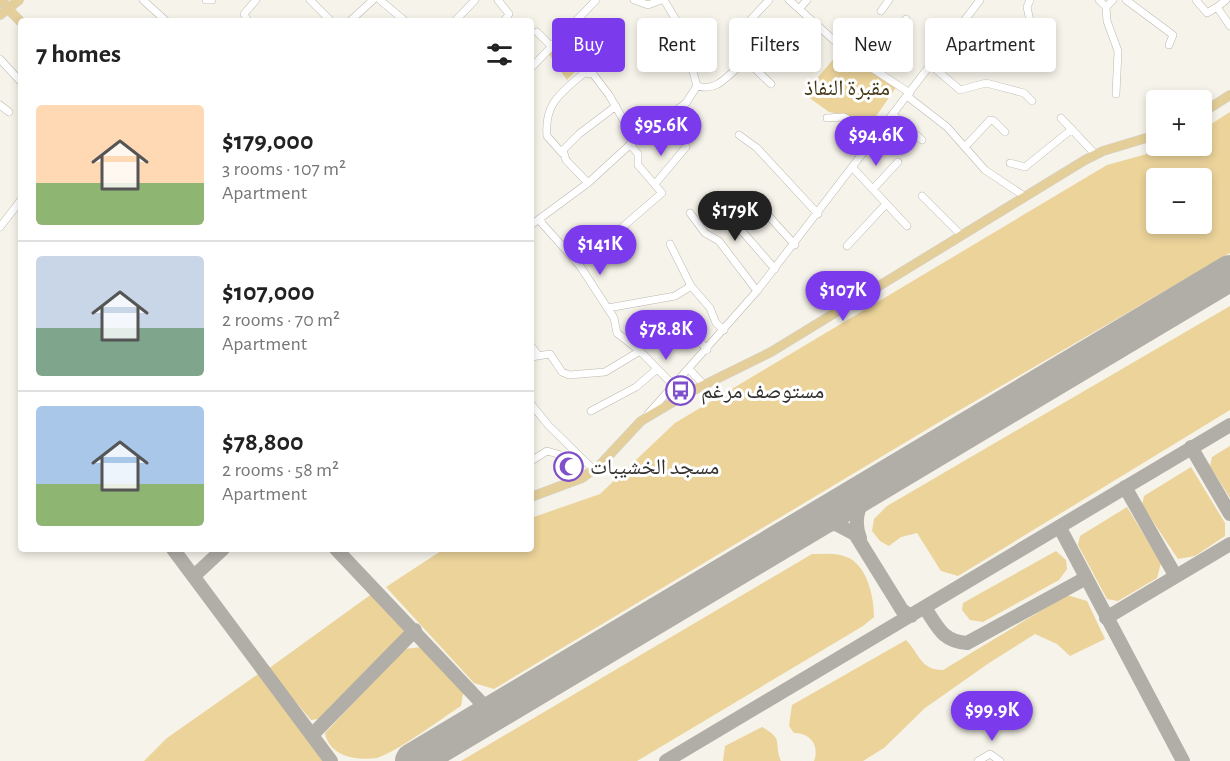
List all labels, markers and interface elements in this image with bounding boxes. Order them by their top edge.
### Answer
chip: Buy [552,18,625,72]
chip: Rent [637,18,717,72]
chip: Filters [729,18,821,72]
chip: New [833,18,913,72]
chip: Apartment [925,18,1056,72]
icon: filters [483,38,516,71]
text: 7 homes [36,41,121,67]
park label: مقبرة النفاذ [804,77,890,100]
map controls [1146,90,1212,234]
button: + [1146,90,1212,156]
pin: $95.6K [612,106,710,157]
text: $95.6K [634,115,688,135]
pin: $94.6K [827,116,925,167]
text: $94.6K [849,125,903,145]
text: $179,000 [222,128,313,154]
icon: home [84,129,156,201]
text: 3 rooms · 107 m² [222,159,346,179]
button: − [1146,168,1212,234]
text: Apartment [222,183,307,203]
pin: $179K [693,191,777,242]
text: $179K [712,200,758,220]
pin: $141K [558,225,642,276]
text: $141K [577,234,623,254]
pin: $107K [801,271,885,322]
text: $107,000 [222,279,314,305]
icon: home [84,280,156,352]
text: $107K [820,280,866,300]
text: 2 rooms · 70 m² [222,310,340,330]
pin: $78.8K [617,310,715,361]
text: $78.8K [639,319,693,339]
text: Apartment [222,334,307,354]
bus stop icon: مستوصف مرغم [664,374,696,406]
place label: مستوصف مرغم [701,380,824,405]
text: $78,800 [222,429,304,455]
icon: home [84,430,156,502]
mosque icon: مسجد الخشيبات [553,450,585,482]
place label: مسجد الخشيبات [590,456,719,479]
text: 2 rooms · 58 m² [222,460,339,480]
text: Apartment [222,484,307,504]
pin: $99.9K [943,691,1041,742]
text: $99.9K [965,700,1019,720]

